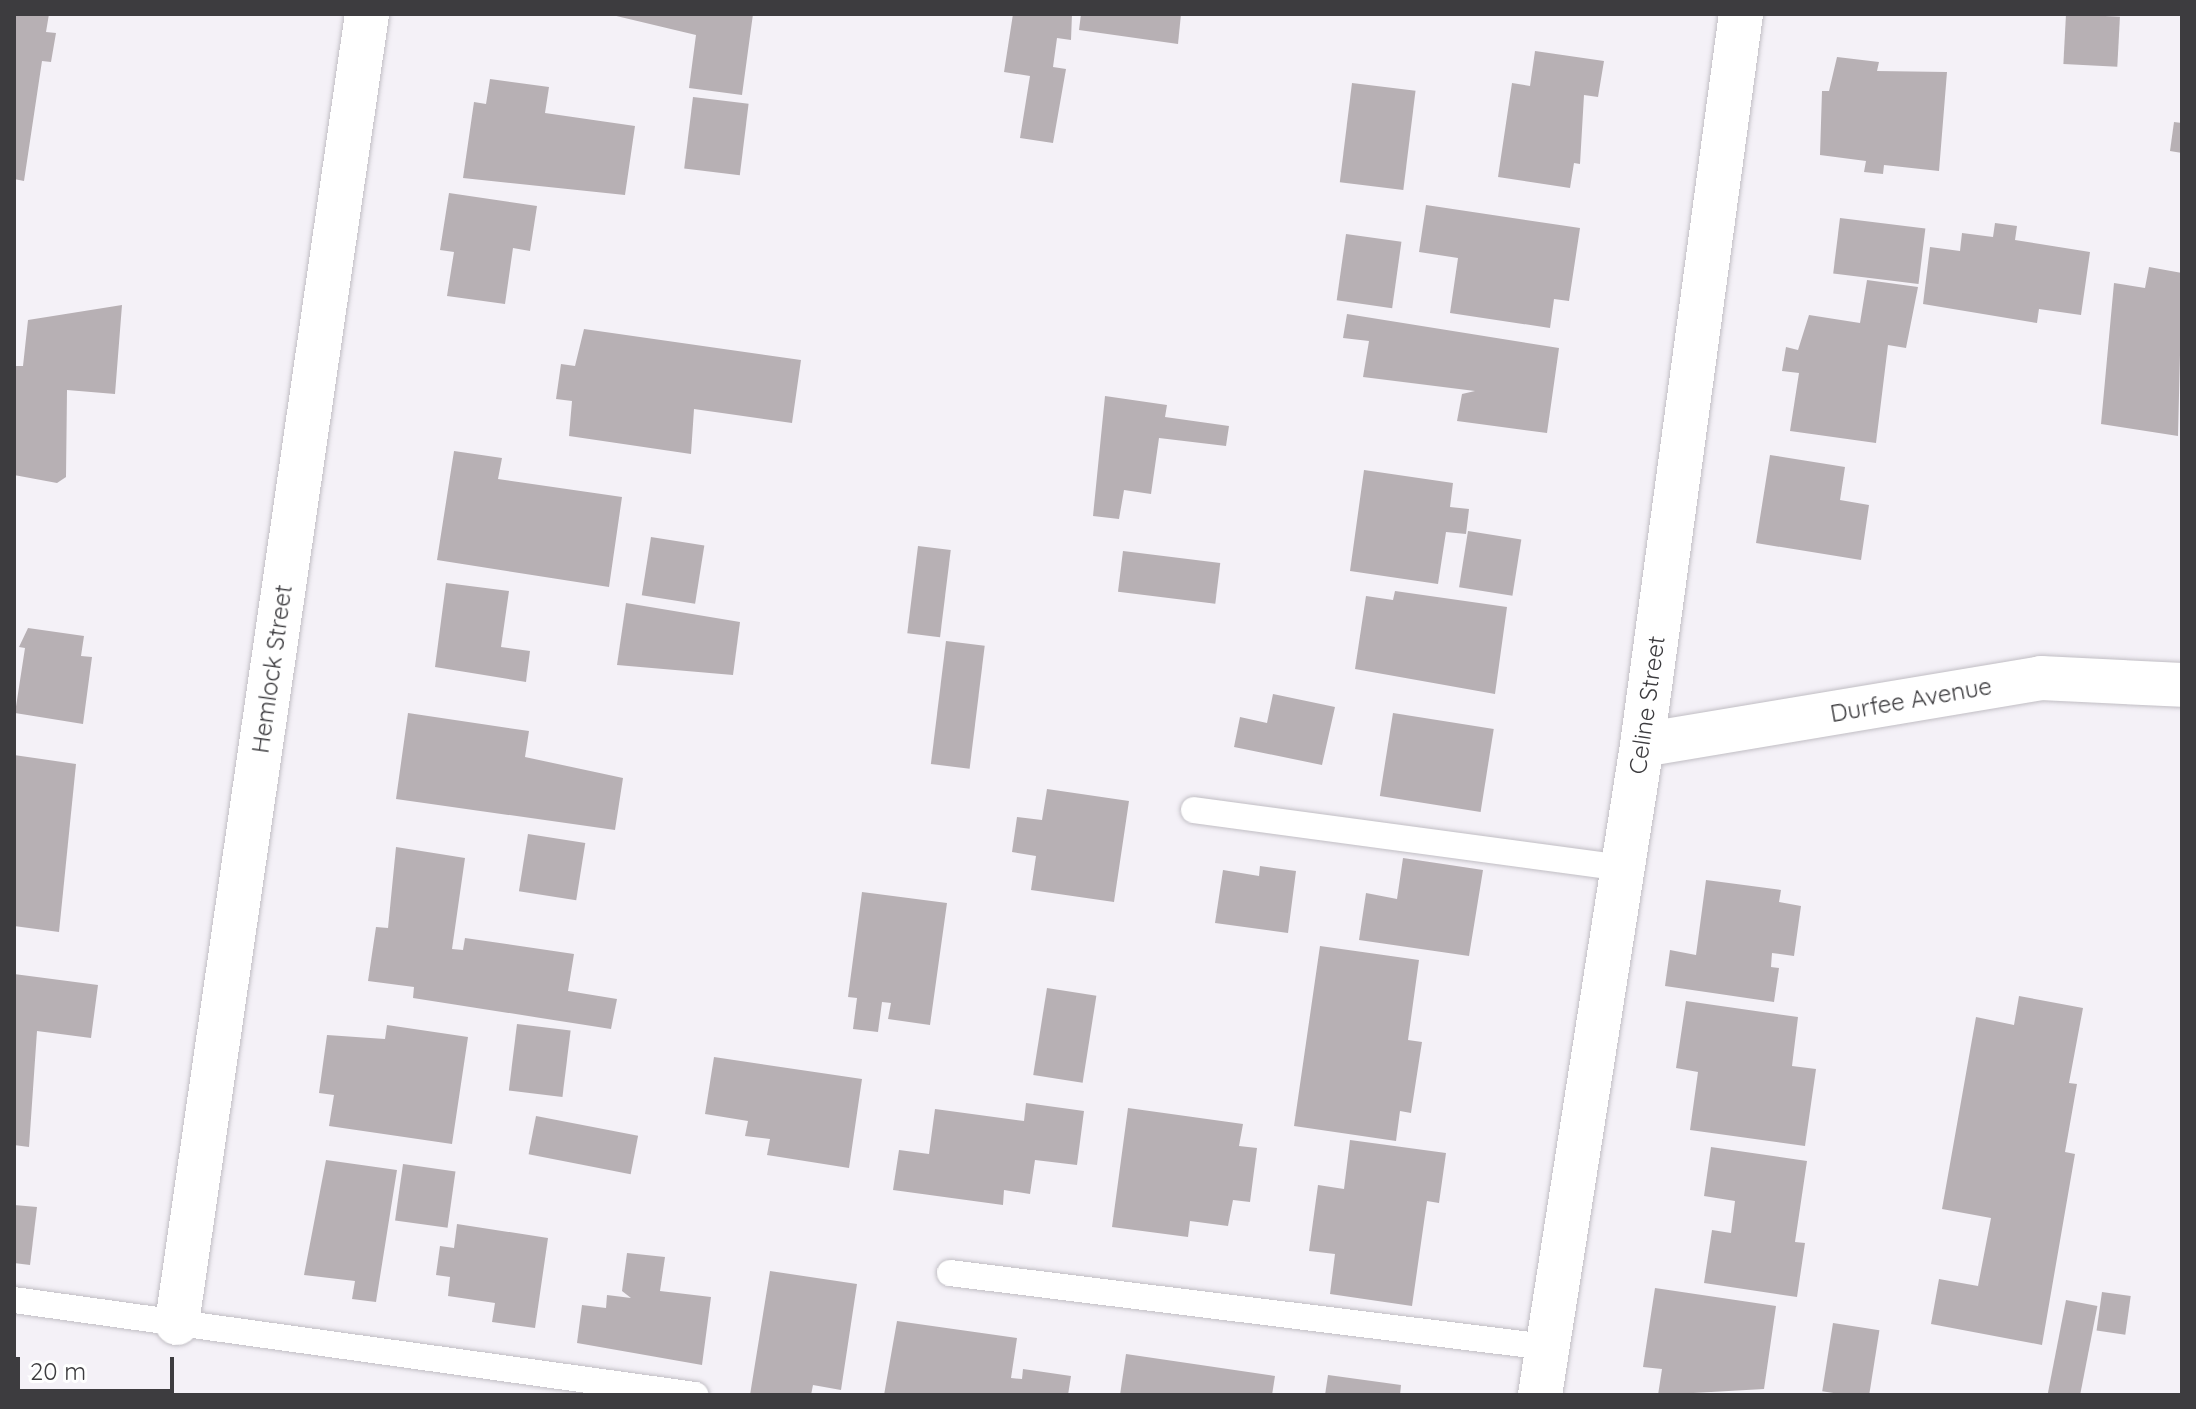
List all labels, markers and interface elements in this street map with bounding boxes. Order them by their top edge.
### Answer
street label: Hemlock Street [246,583,298,755]
street label: Celine Street [1623,634,1671,776]
street label: Durfee Avenue [1828,672,1994,728]
scale bar [20,1341,178,1391]
text: 20 m [30,1356,86,1386]

